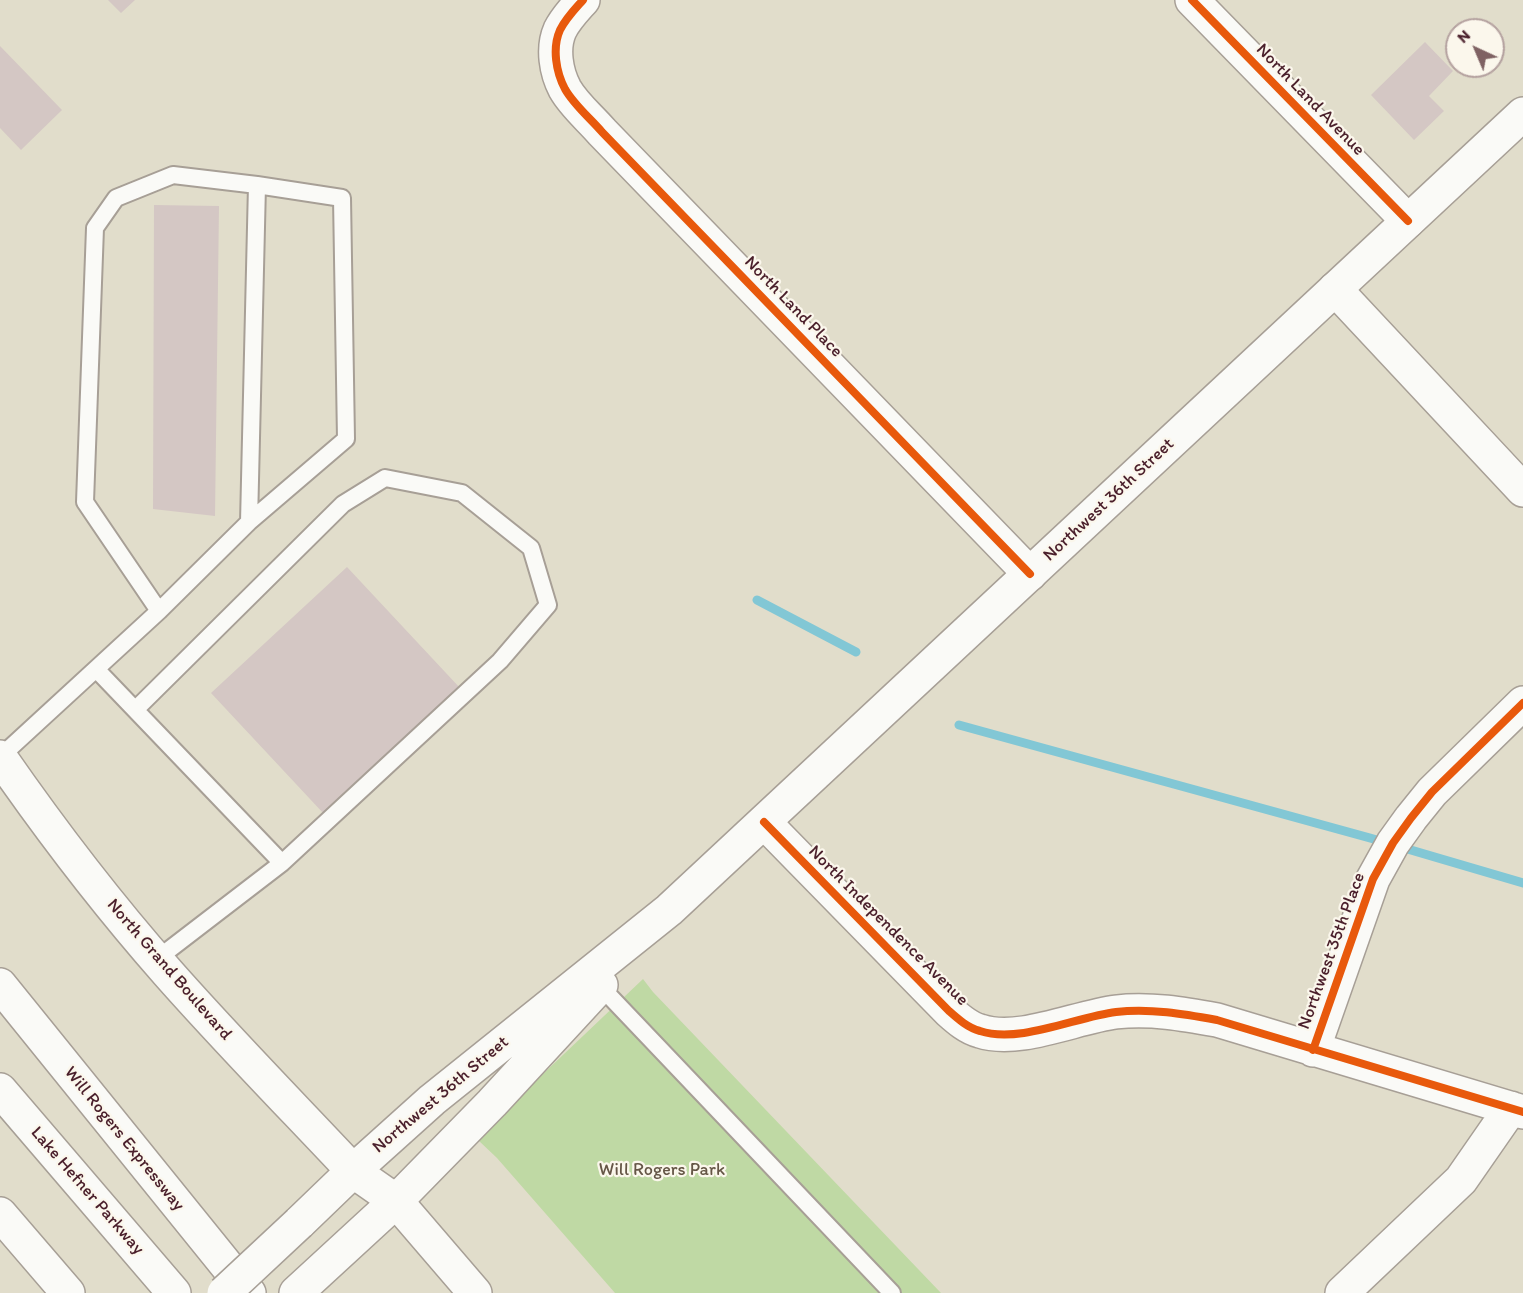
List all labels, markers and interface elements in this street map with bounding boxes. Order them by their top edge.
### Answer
north arrow [1445,18,1505,78]
text: N [1453,26,1474,47]
street label: North Land Avenue [1251,39,1369,161]
street label: North Land Place [739,252,847,362]
street label: Northwest 36th Street [1039,434,1179,566]
street label: North Independence Avenue [803,841,973,1011]
street label: Northwest 35th Place [1294,870,1370,1032]
street label: North Grand Boulevard [102,895,236,1045]
street label: Northwest 36th Street [368,1032,514,1158]
street label: Will Rogers Expressway [59,1062,189,1216]
street label: Lake Hefner Parkway [26,1123,148,1259]
park label: Will Rogers Park [599,1159,725,1181]

